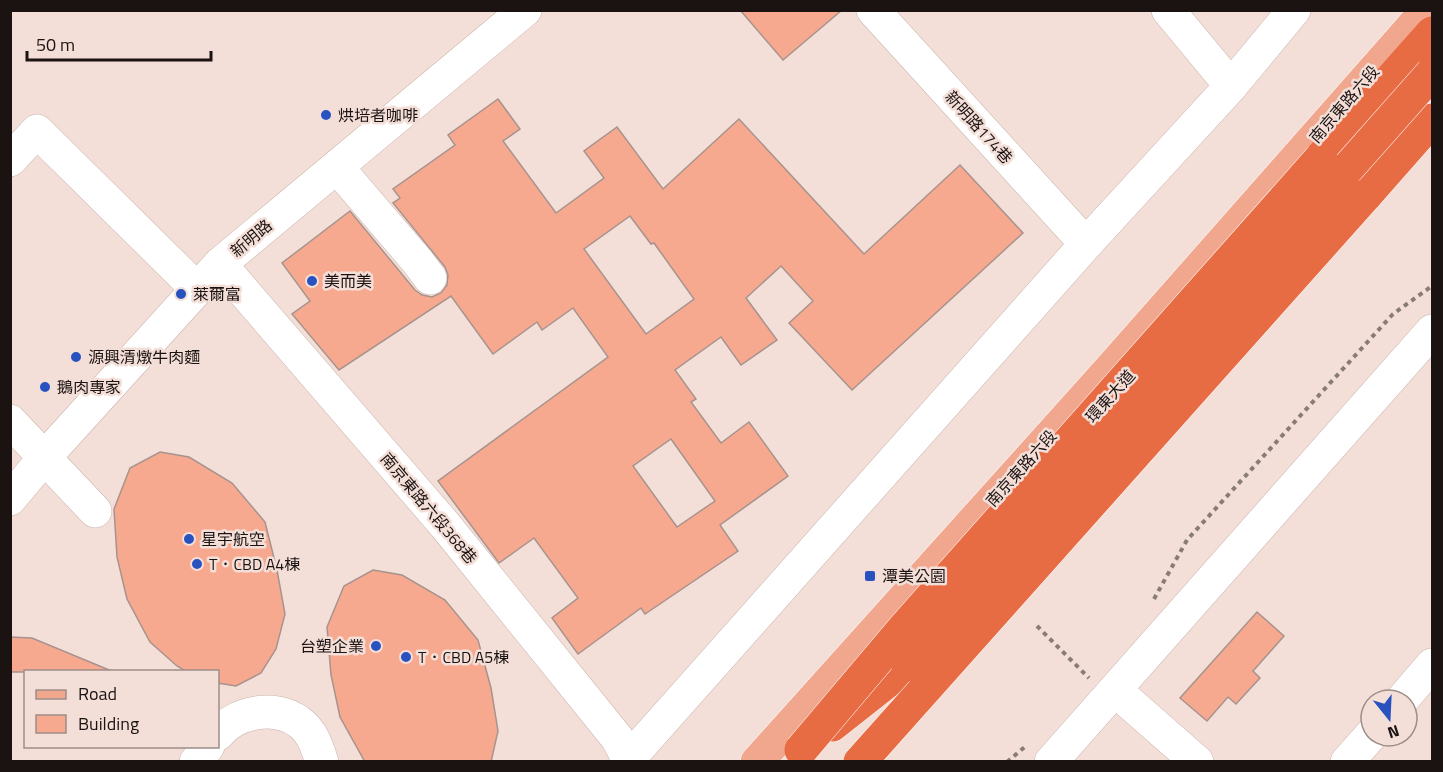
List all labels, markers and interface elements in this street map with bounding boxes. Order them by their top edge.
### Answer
scale bar [27,24,212,62]
text: 50 m [36,31,75,58]
street label: 南京東路六段 [1303,60,1385,148]
street label: 新明路174巷 [940,85,1018,169]
place label: 烘培者咖啡 [338,103,418,127]
marker: 烘培者咖啡 [319,108,333,122]
street label: 新明路 [225,213,277,263]
place label: 美而美 [324,269,372,293]
marker: 美而美 [305,274,319,288]
place label: 萊爾富 [193,282,241,306]
marker: 萊爾富 [174,287,188,301]
place label: 源興清燉牛肉麵 [88,345,200,369]
marker: 源興清燉牛肉麵 [69,350,83,364]
street label: 環東大道 [1080,364,1140,428]
place label: 鵝肉專家 [57,375,121,399]
marker: 鵝肉專家 [38,380,52,394]
street label: 南京東路六段 [980,424,1062,512]
street label: 南京東路六段368巷 [375,447,483,569]
place label: 星宇航空 [201,527,265,551]
marker: 星宇航空 [182,532,196,546]
place label: T．CBD A4棟 [209,552,300,576]
marker: T．CBD A4棟 [190,557,204,571]
place label: 潭美公園 [882,564,946,588]
marker: 潭美公園 [863,569,877,583]
place label: 台塑企業 [300,634,364,658]
marker: 台塑企業 [369,639,383,653]
place label: T．CBD A5棟 [418,645,509,669]
marker: T．CBD A5棟 [399,650,413,664]
legend [24,670,219,748]
text: Road [78,680,117,707]
north arrow [1359,688,1419,748]
text: Building [78,710,139,737]
text: N [1385,719,1403,745]

